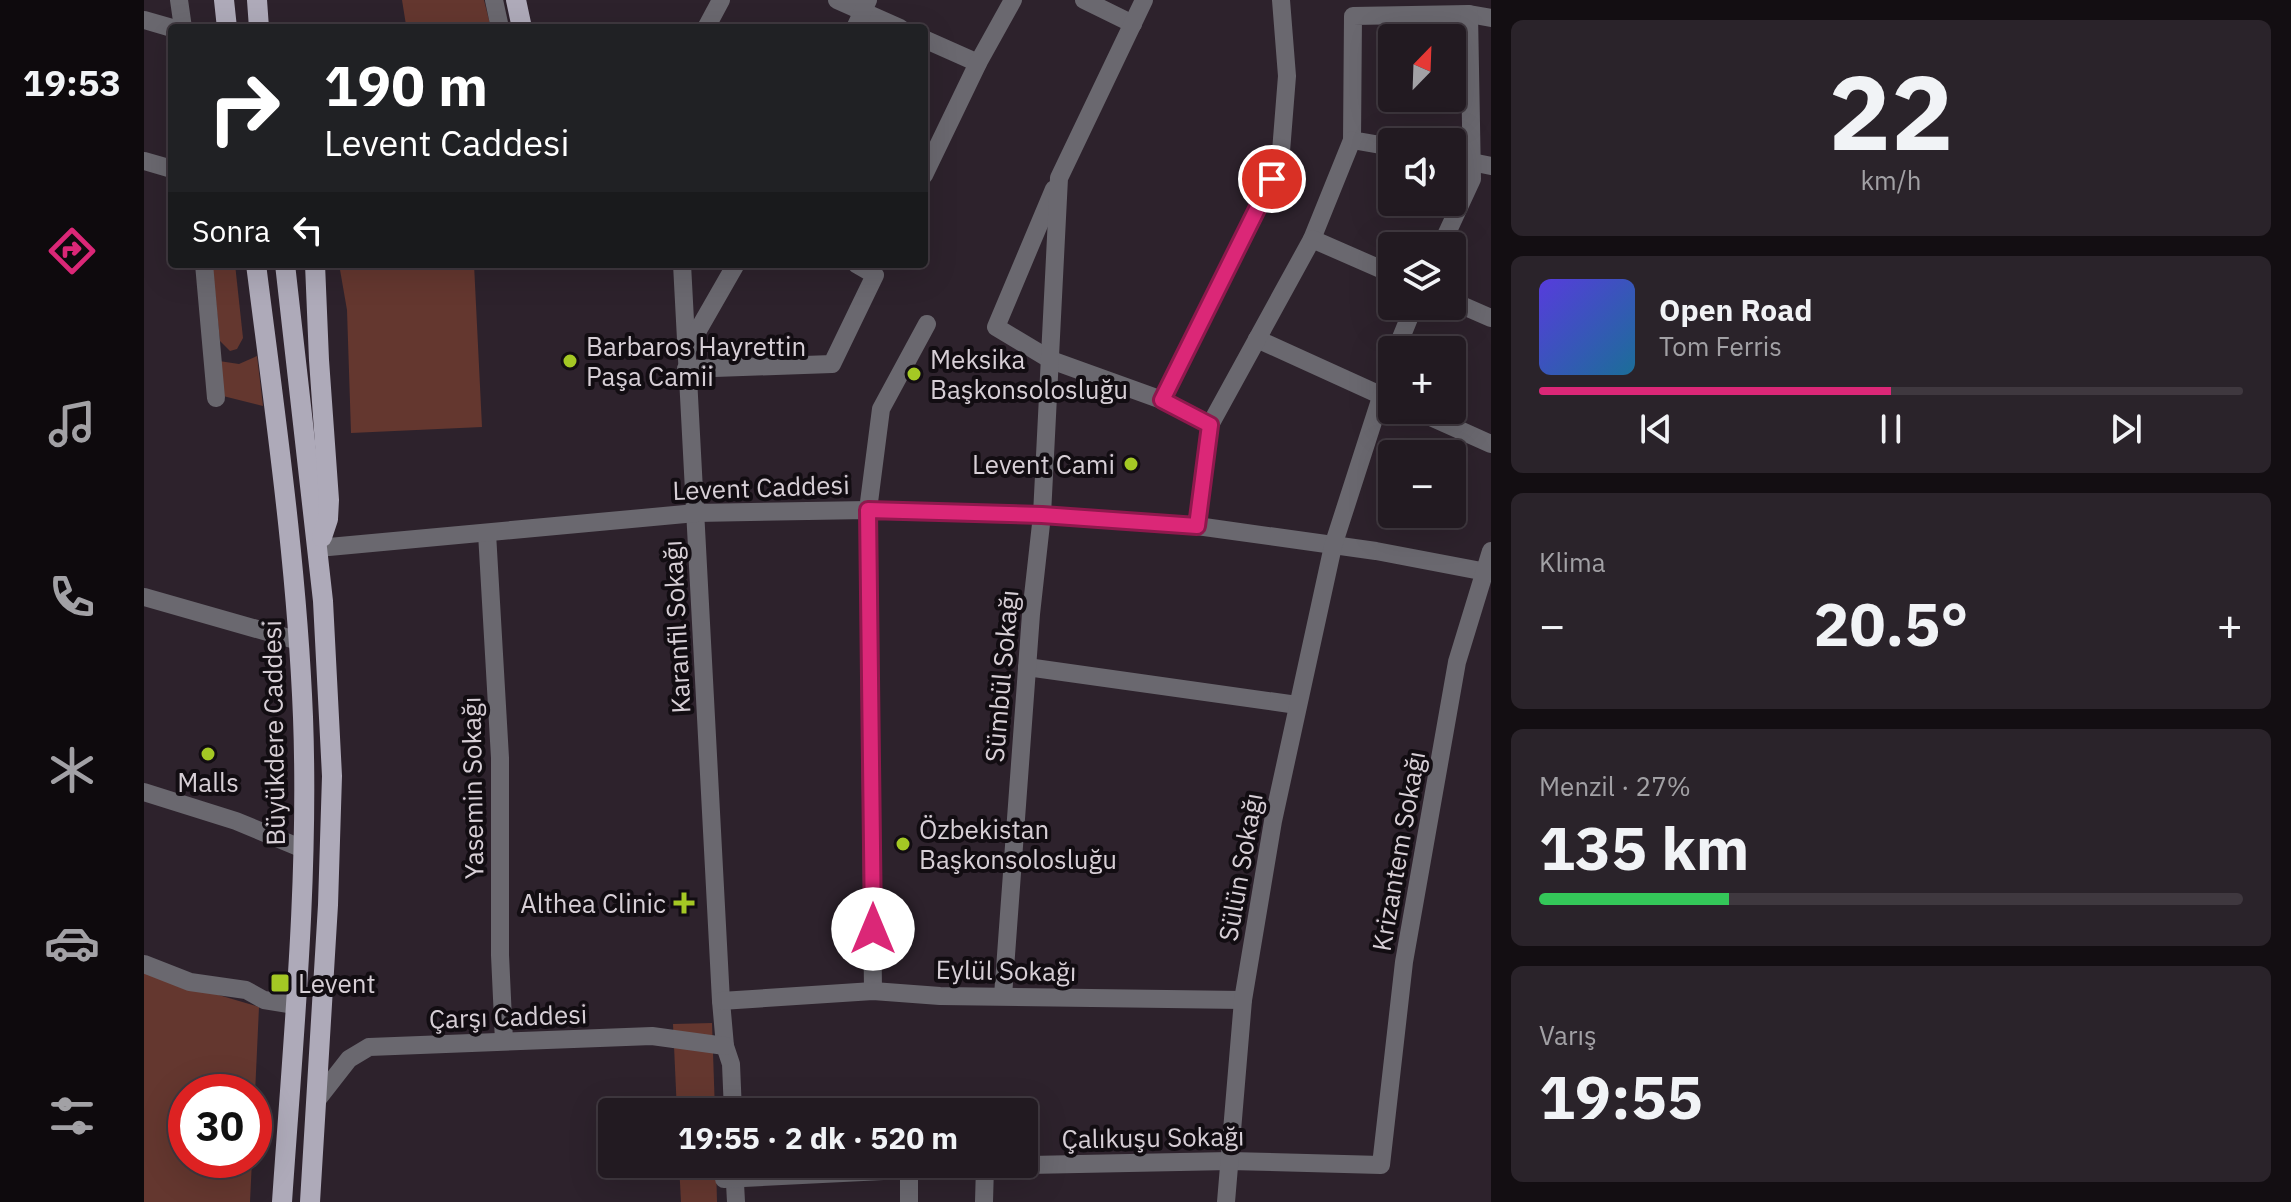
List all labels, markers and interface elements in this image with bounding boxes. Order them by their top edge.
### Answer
north arrow [1378,24,1466,112]
map controls [1378,24,1466,528]
text: 22 [1829,43,1953,179]
text: 190 m [324,49,488,121]
icon: right [192,56,296,160]
text: 19:53 [23,59,121,106]
text: Levent Caddesi [324,119,570,166]
button: sound [1378,128,1466,216]
pin [1238,145,1306,213]
icon: arrive [1250,157,1294,201]
text: km/h [1860,163,1922,197]
icon: left [286,208,330,252]
text: Sonra [192,211,270,250]
icon: directions [44,223,100,279]
button: layers [1378,232,1466,320]
text: Open Road [1659,290,1812,329]
place label: Barbaros Hayrettin Paşa Camii [586,329,806,393]
text: Tom Ferris [1659,329,1782,363]
button: + [1378,336,1466,424]
place label: Meksika Başkonsolosluğu [930,342,1128,406]
marker: Barbaros Hayrettin Paşa Camii [561,352,579,370]
marker: Meksika Başkonsolosluğu [905,365,923,383]
icon: music [44,396,100,452]
icon: previous [1634,407,1678,451]
icon: pause [1869,407,1913,451]
icon: next [2104,407,2148,451]
button: − [1378,440,1466,528]
place label: Levent Cami [972,447,1115,481]
marker: Levent Cami [1122,455,1140,473]
street label: Levent Caddesi [672,467,850,507]
street label: Karanfil Sokağı [654,540,698,714]
text: Klima [1539,545,1606,579]
icon: phone [44,569,100,625]
text: 20.5° [1814,584,1968,663]
street label: Sümbül Sokağı [977,588,1025,764]
text: − [1539,596,1565,653]
text: + [2217,596,2243,653]
street label: Büyükdere Caddesi [254,620,292,846]
street label: Yasemin Sokağı [453,696,491,880]
icon: climate [44,742,100,798]
marker: Malls [199,745,217,763]
street label: Krizantem Sokağı [1364,748,1432,954]
place label: Malls [177,765,239,799]
text: Menzil · 27% [1539,769,1691,803]
street label: Sülün Sokağı [1210,790,1270,944]
text: 135 km [1539,808,1749,887]
place label: Özbekistan Başkonsolosluğu [919,812,1117,876]
marker: Özbekistan Başkonsolosluğu [894,835,912,853]
place label: Althea Clinic [520,886,666,920]
position arrow [831,887,915,971]
marker: Althea Clinic [673,892,695,914]
icon: car [44,915,100,971]
street label: Eylül Sokağı [935,952,1077,988]
place label: Levent [298,966,376,1000]
marker: Levent [269,972,291,994]
street label: Çarşı Caddesi [428,996,588,1036]
text: Varış [1539,1018,1597,1052]
text: 19:55 [1539,1057,1703,1136]
speed limit sign: 30 [168,1074,272,1178]
icon: filters [44,1088,100,1144]
text: 19:55 · 2 dk · 520 m [678,1118,958,1157]
street label: Çalıkuşu Sokağı [1061,1118,1245,1156]

